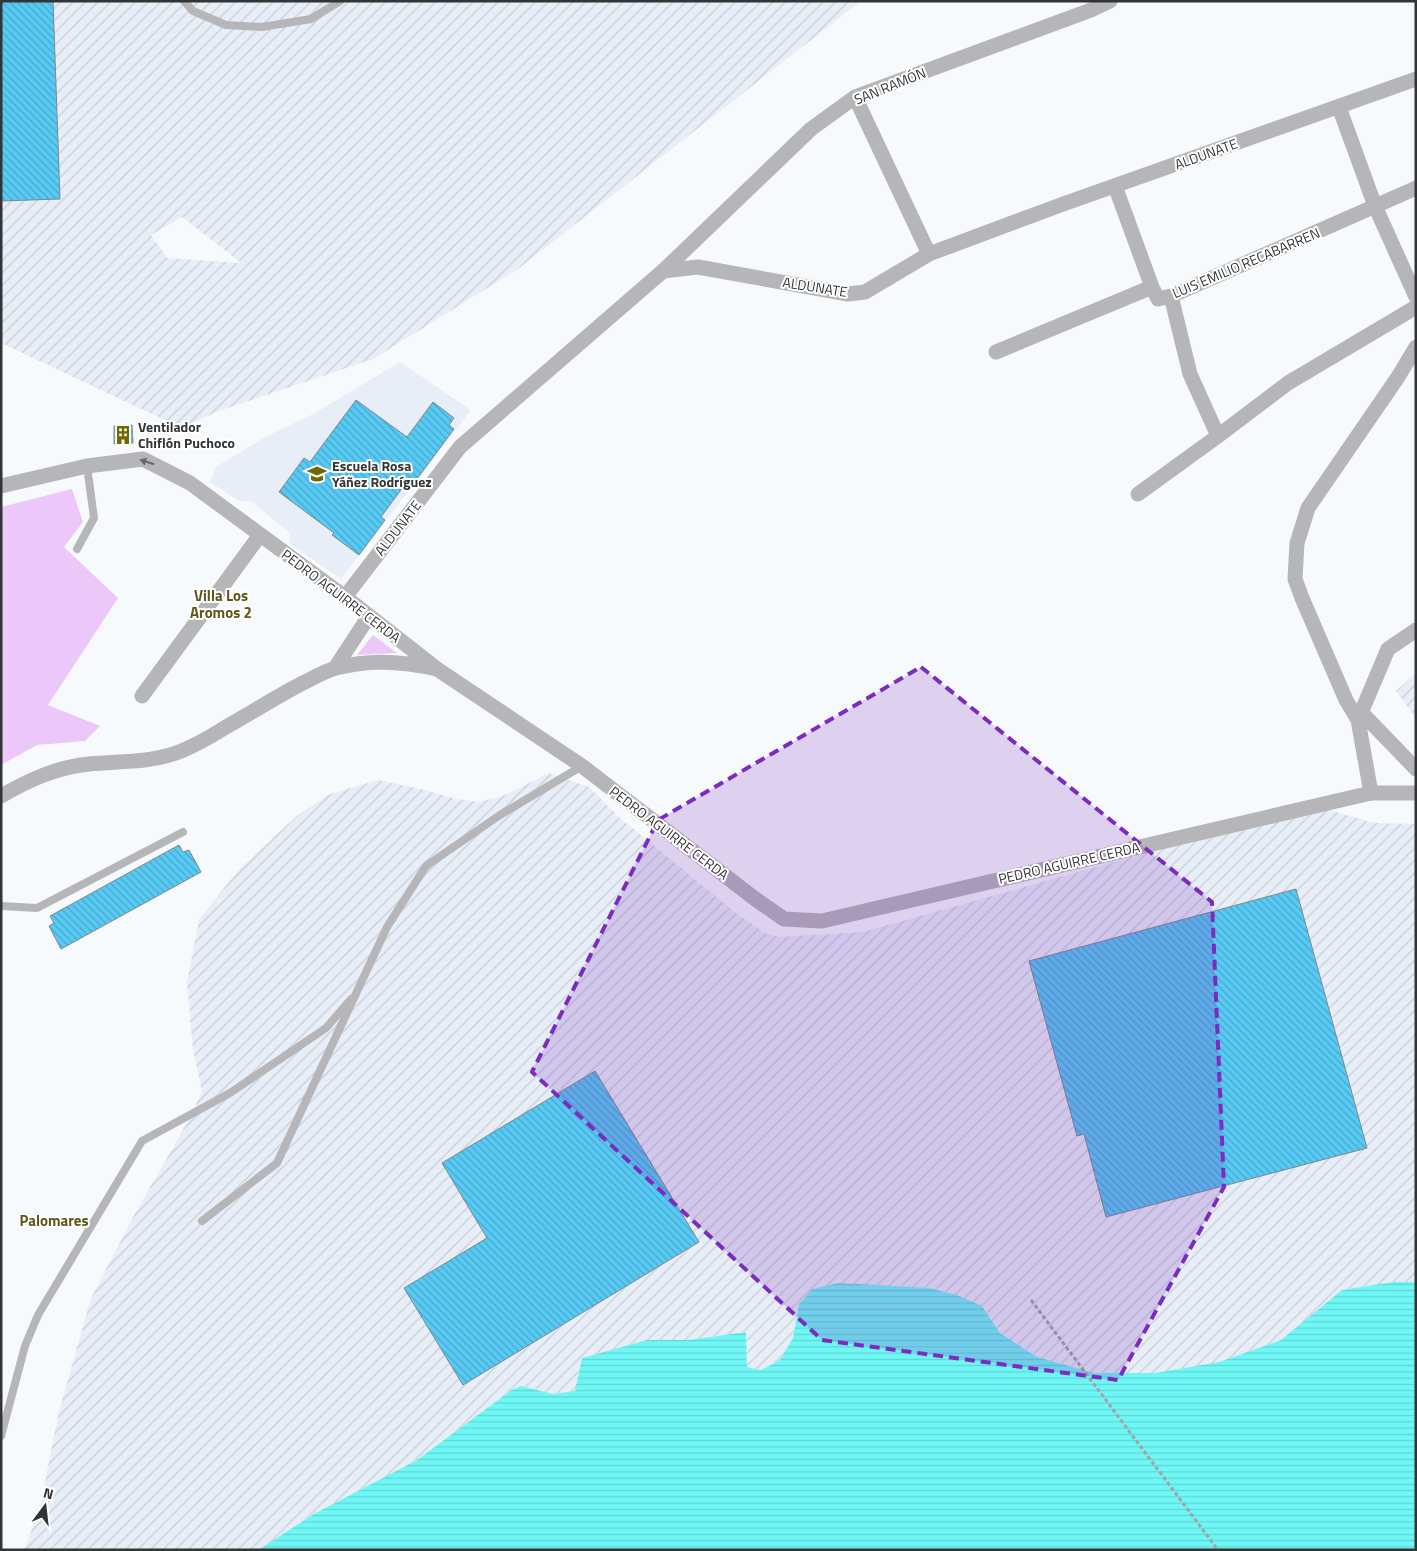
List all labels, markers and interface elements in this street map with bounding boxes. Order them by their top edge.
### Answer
street label: SAN RAMÓN [851,62,929,109]
street label: ALDUNATE [1172,132,1240,175]
street label: LUIS EMILIO RECABARREN [1169,222,1323,303]
street label: ALDUNATE [781,271,849,302]
place label: Ventilador Chiflón Puchoco [138,416,235,453]
building icon: Ventilador Chiflón Puchoco [112,424,134,446]
place label: Escuela Rosa Yáñez Rodríguez [332,455,432,492]
one-way arrow [139,458,154,466]
school or university icon: Escuela Rosa Yáñez Rodríguez [306,463,328,485]
street label: ALDUNATE [369,495,426,560]
street label: PEDRO AGUIRRE CERDA [277,544,406,648]
district label: Villa Los Aromos 2 [190,584,252,624]
street label: PEDRO AGUIRRE CERDA [605,781,734,885]
street label: PEDRO AGUIRRE CERDA [996,836,1142,889]
district label: Palomares [19,1209,89,1232]
north arrow [20,1481,70,1531]
text: N [41,1482,56,1504]

